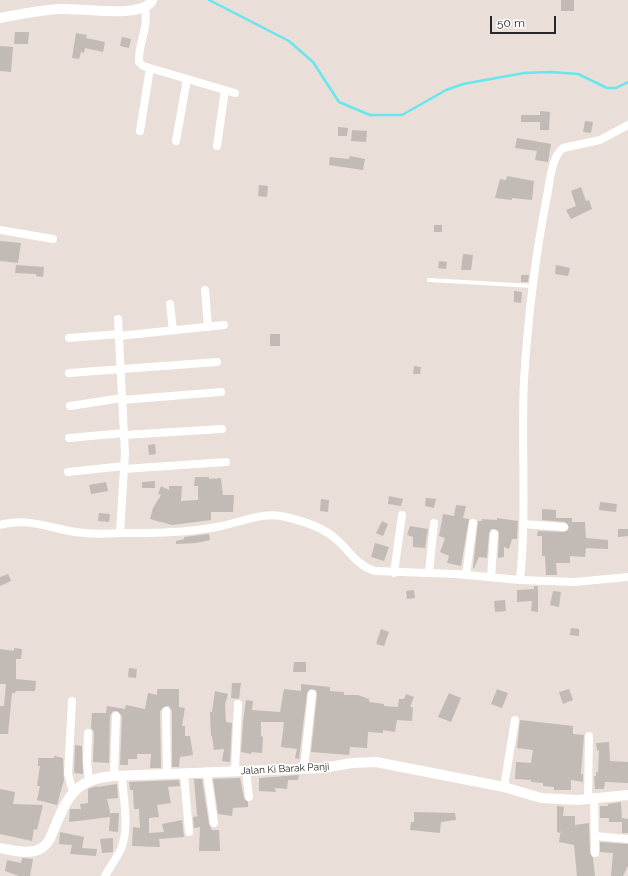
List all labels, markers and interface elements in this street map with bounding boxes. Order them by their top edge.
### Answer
scale bar [492,8,558,34]
text: 50 m [497,16,525,30]
street label: Jalan Ki Barak Panji [240,761,330,777]

